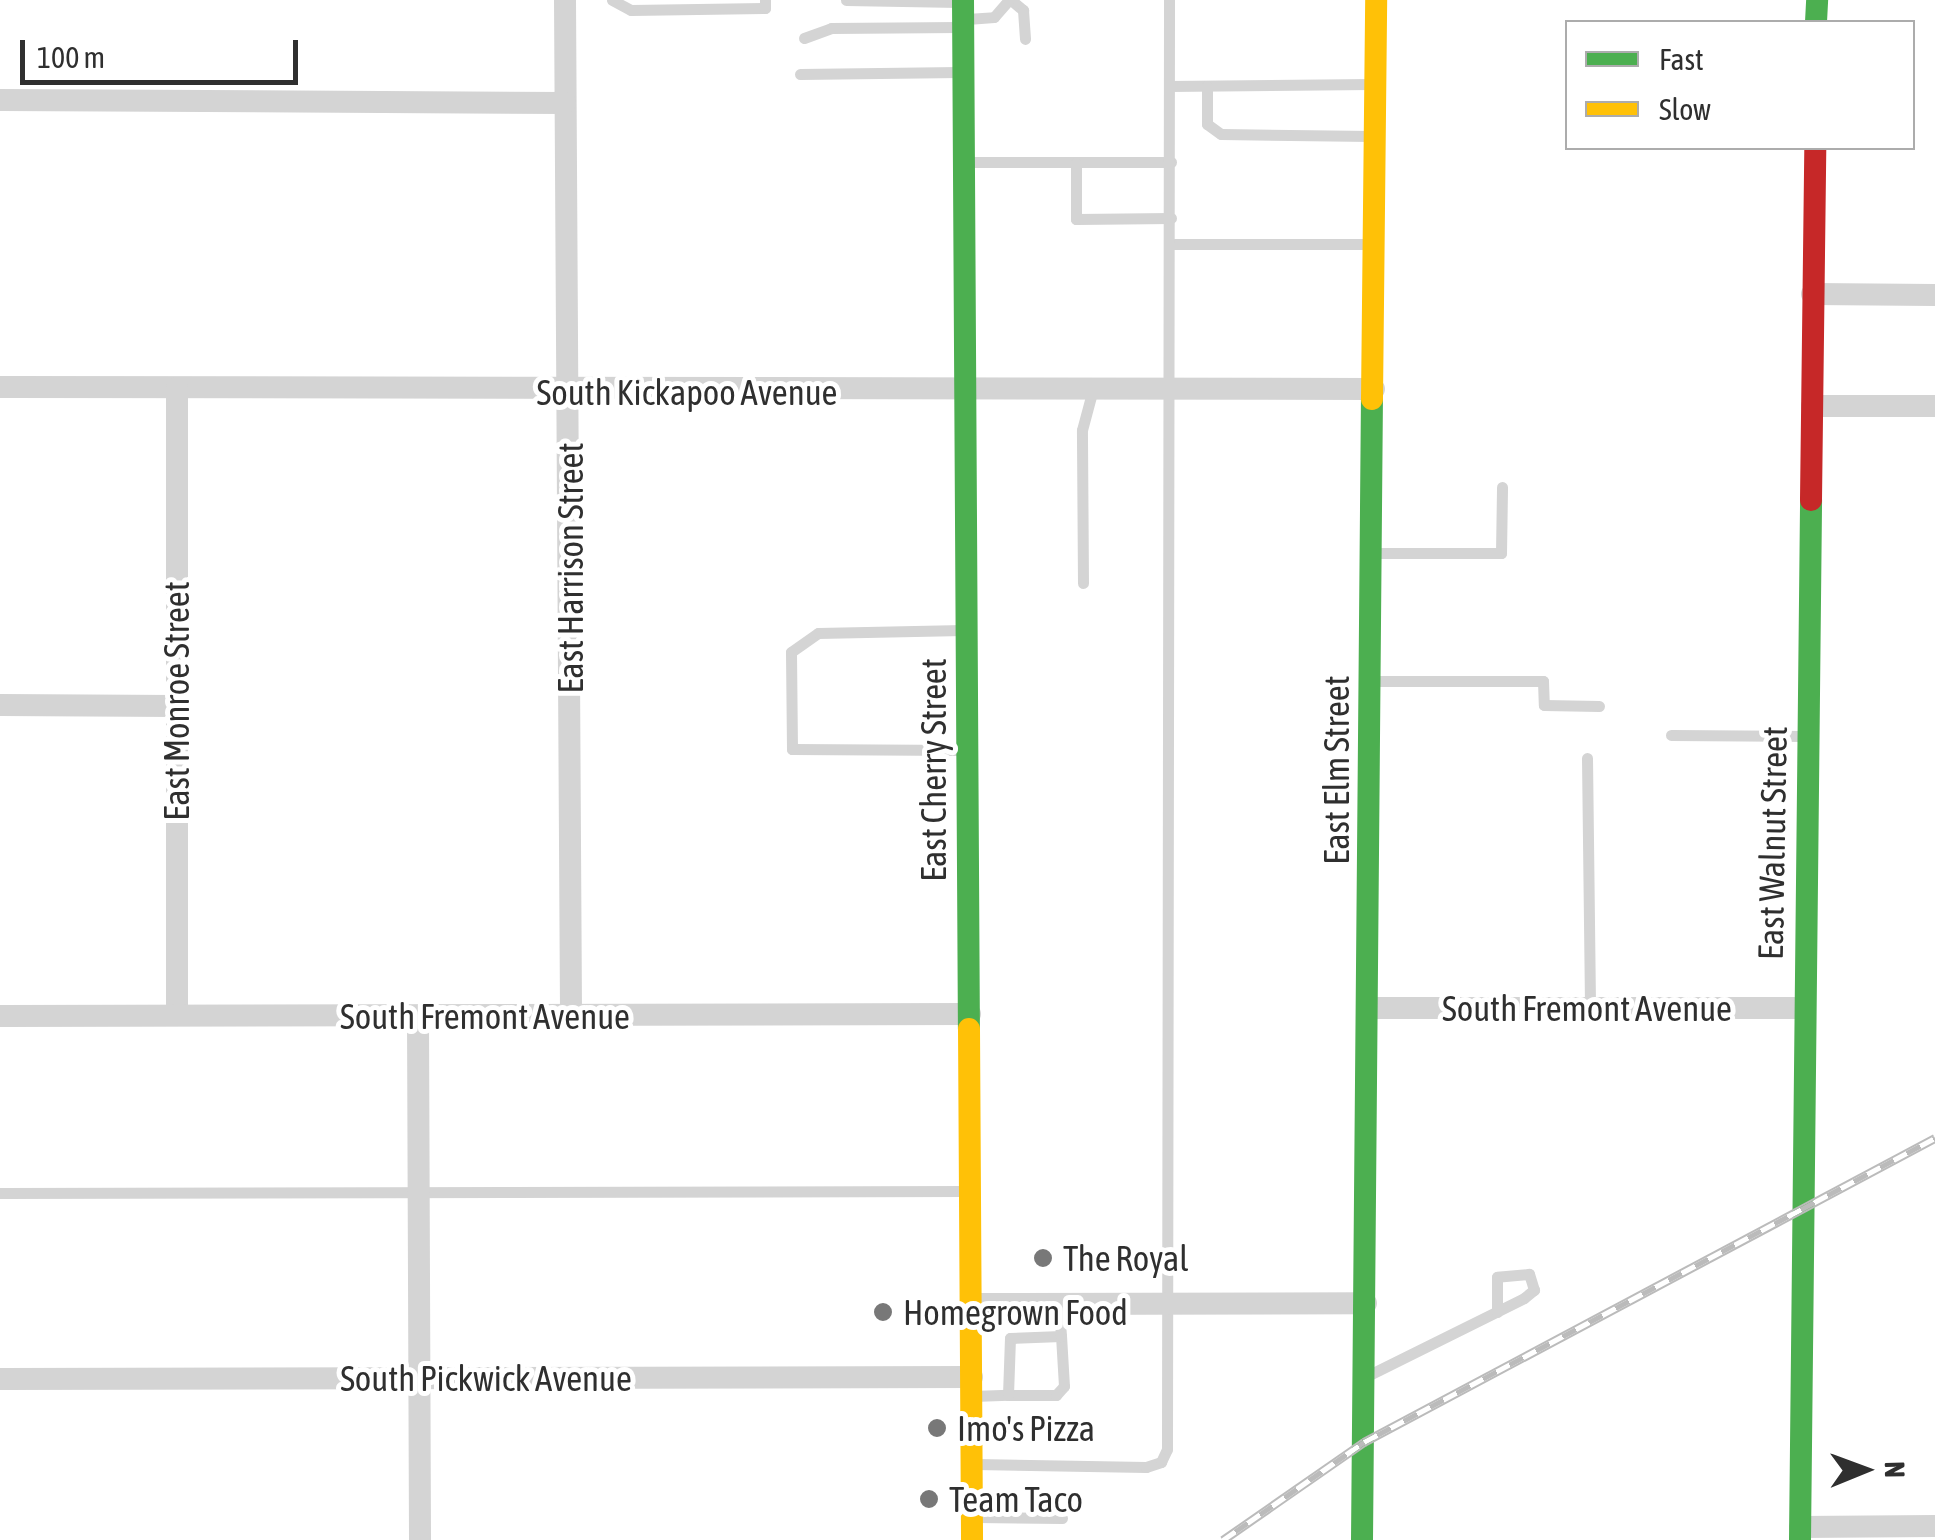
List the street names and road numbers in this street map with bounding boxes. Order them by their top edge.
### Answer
street label: South Kickapoo Avenue [537,371,837,413]
street label: East Harrison Street [549,442,591,694]
street label: East Monroe Street [155,581,197,821]
street label: East Cherry Street [912,658,954,882]
street label: East Elm Street [1315,675,1357,865]
street label: East Walnut Street [1749,726,1795,960]
street label: South Fremont Avenue [1442,987,1732,1029]
street label: South Fremont Avenue [340,995,630,1037]
street label: South Pickwick Avenue [340,1357,632,1399]

